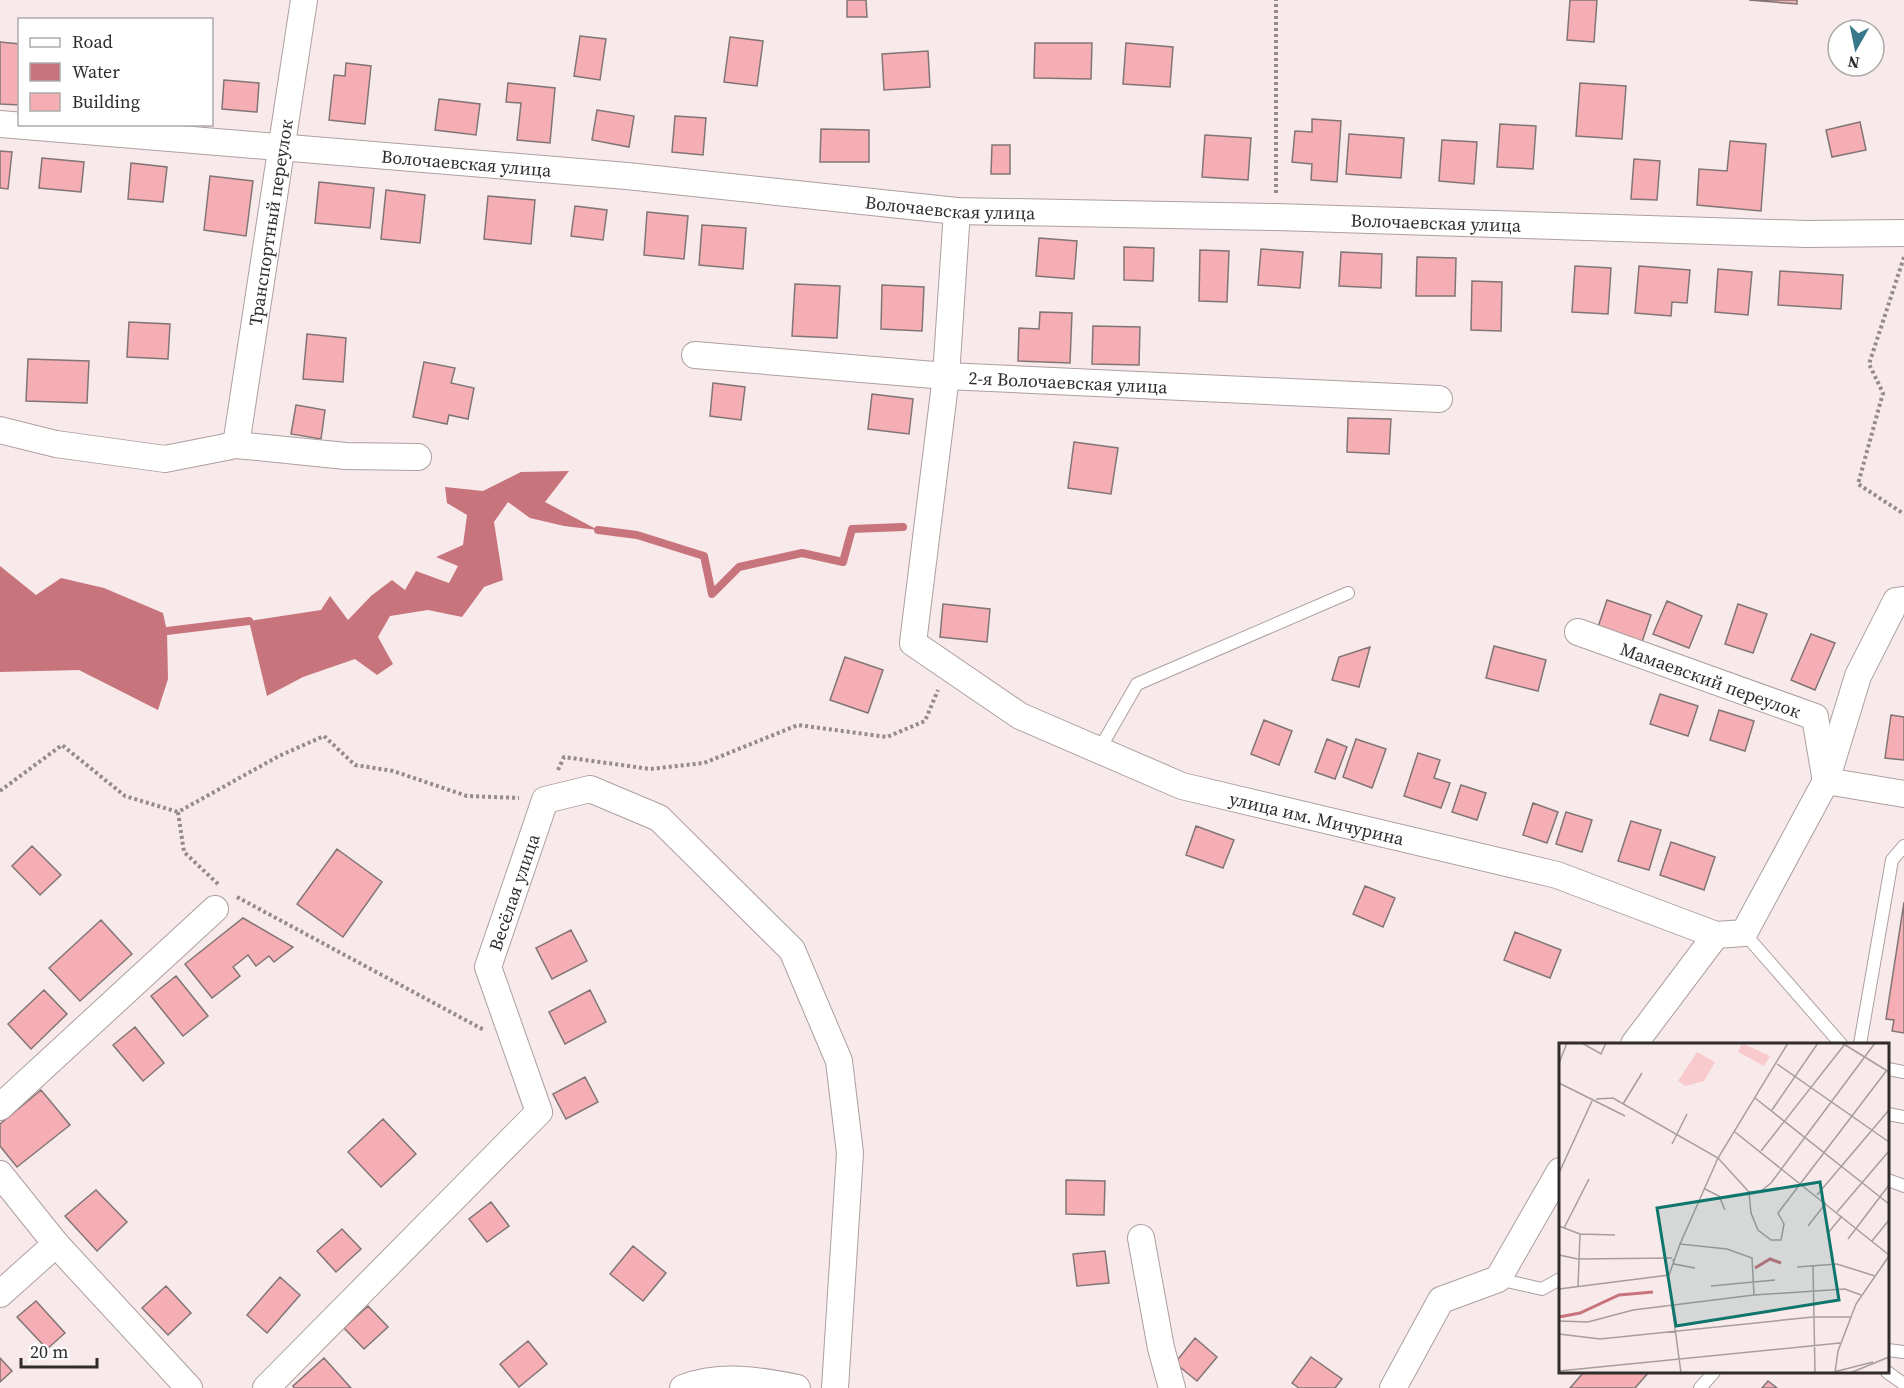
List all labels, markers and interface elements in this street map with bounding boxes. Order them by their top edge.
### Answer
legend [18,18,213,126]
north arrow [1826,18,1886,78]
text: Road [72,29,113,54]
text: N [1846,51,1861,75]
text: Water [72,59,120,84]
text: Building [72,89,140,114]
street label: Транспортный переулок [242,117,298,328]
street label: Волочаевская улица [380,143,553,182]
street label: Волочаевская улица [864,189,1036,225]
street label: Волочаевская улица [1350,207,1522,237]
street label: 2-я Волочаевская улица [968,365,1169,399]
street label: Мамаевский переулок [1617,636,1804,723]
street label: улица им. Мичурина [1227,785,1408,851]
street label: Весёлая улица [482,830,545,954]
inset map [1559,1043,1889,1373]
scale bar [21,1331,98,1369]
text: 20 m [30,1339,68,1364]

